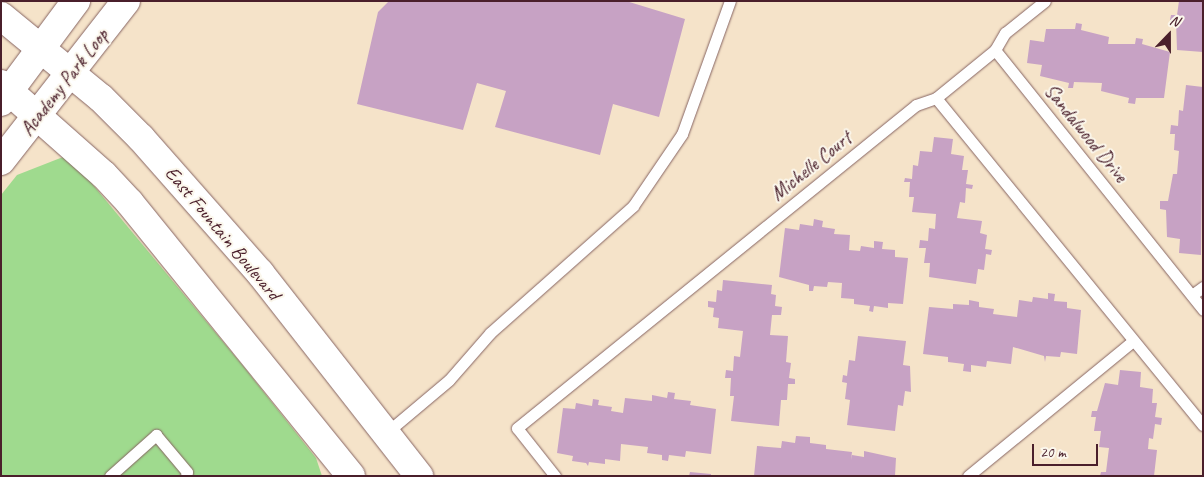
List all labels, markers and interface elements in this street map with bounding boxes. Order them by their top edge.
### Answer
north arrow [1144,10,1194,60]
text: N [1168,11,1182,30]
street label: Academy Park Loop [15,23,113,141]
street label: Sandalwood Drive [1039,79,1133,187]
street label: Michelle Court [766,126,856,206]
street label: East Fountain Boulevard [160,161,286,305]
scale bar [1034,434,1100,466]
text: 20 m [1040,443,1066,462]

